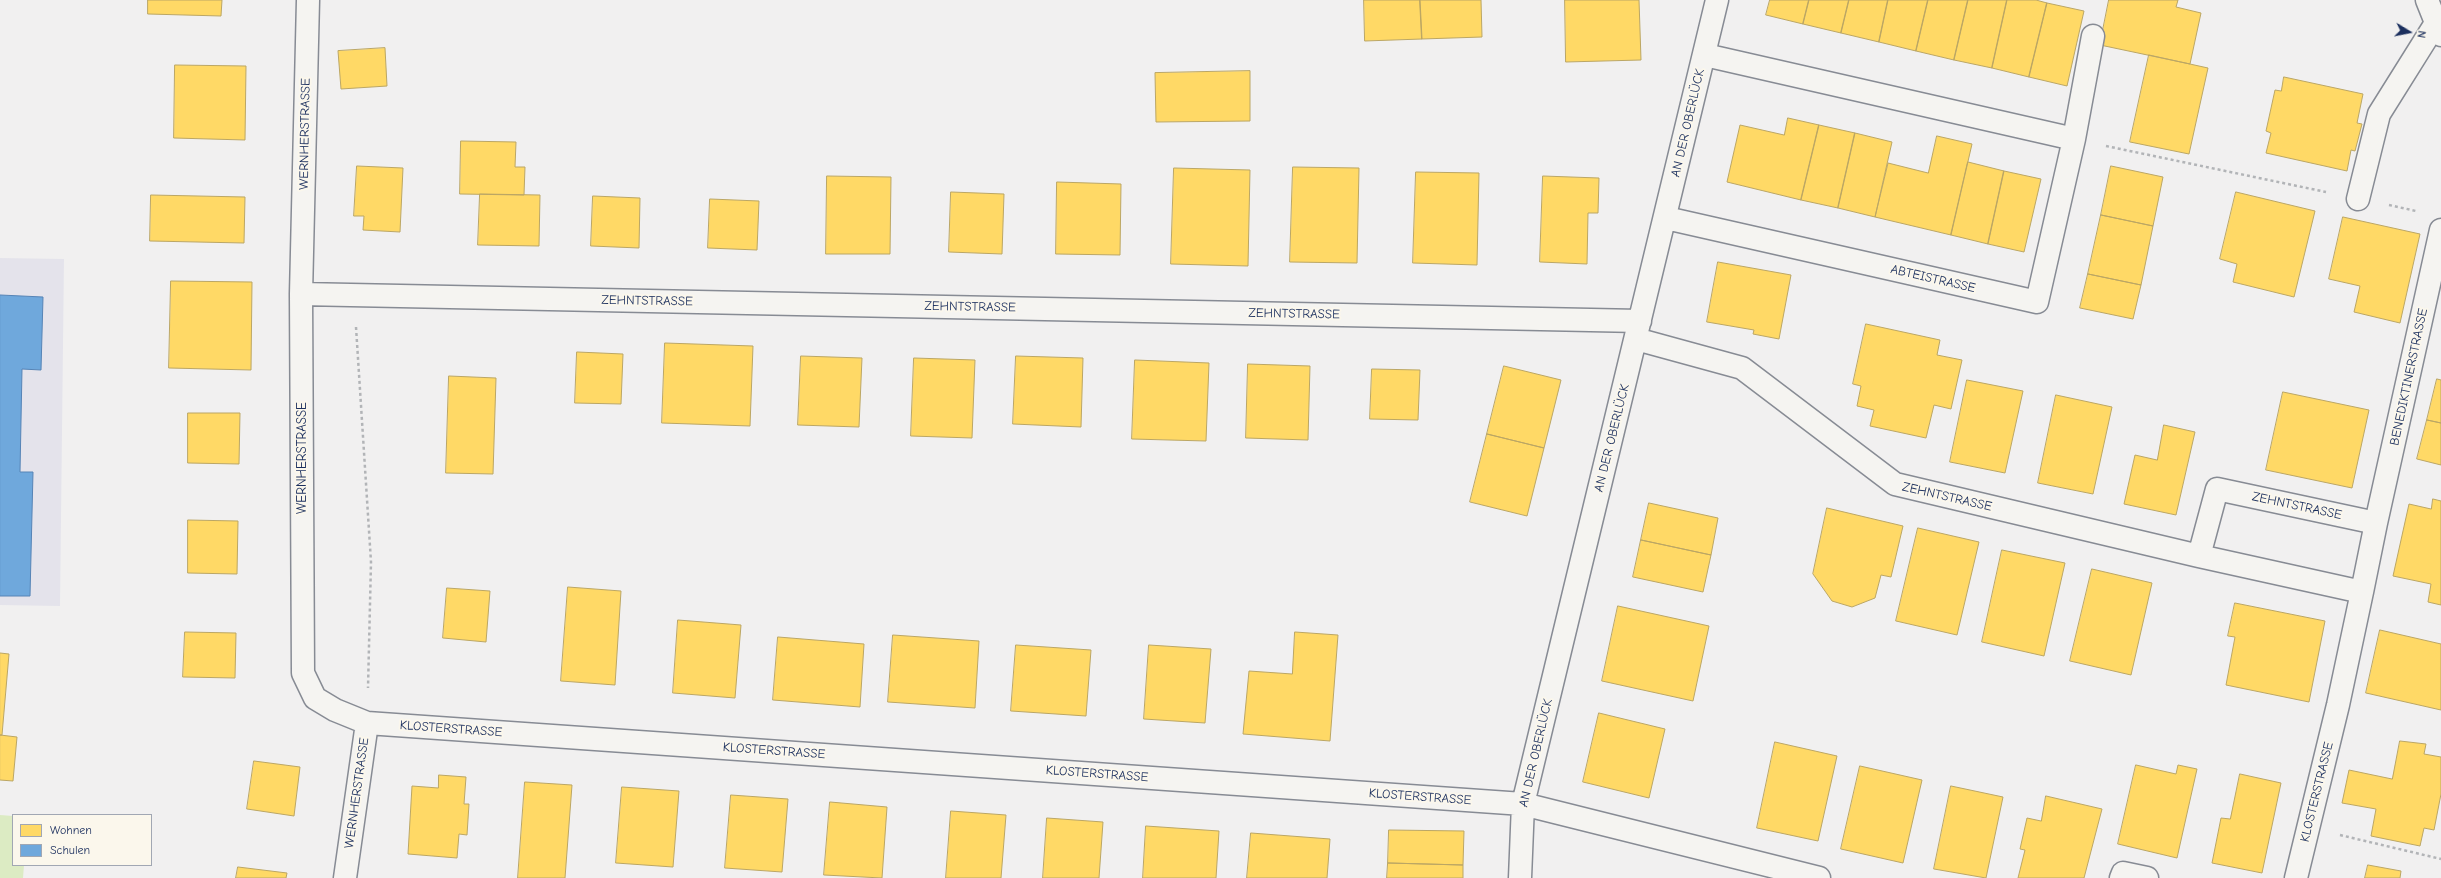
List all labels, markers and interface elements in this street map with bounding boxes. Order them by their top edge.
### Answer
north arrow [2389,12,2429,52]
text: N [2414,30,2428,39]
street label: AN DER OBERLÜCK [1668,67,1708,179]
street label: WERNHERSTRASSE [296,78,314,190]
street label: ABTEISTRASSE [1889,262,1977,296]
street label: ZEHNTSTRASSE [601,292,693,310]
street label: ZEHNTSTRASSE [924,298,1016,316]
street label: ZEHNTSTRASSE [1248,305,1340,323]
street label: BENEDIKTINERSTRASSE [2387,307,2431,447]
street label: AN DER OBERLÜCK [1591,382,1633,494]
street label: WERNHERSTRASSE [294,402,310,514]
street label: ZEHNTSTRASSE [1901,479,1993,515]
street label: ZEHNTSTRASSE [2251,489,2343,523]
street label: AN DER OBERLÜCK [1516,697,1556,809]
street label: KLOSTERSTRASSE [399,718,503,740]
street label: WERNHERSTRASSE [341,737,373,849]
street label: KLOSTERSTRASSE [722,740,826,762]
street label: KLOSTERSTRASSE [2297,740,2337,844]
street label: KLOSTERSTRASSE [1045,763,1149,785]
street label: KLOSTERSTRASSE [1368,786,1472,808]
legend [12,814,152,866]
text: Wohnen [50,823,92,837]
text: Schulen [50,843,90,857]

